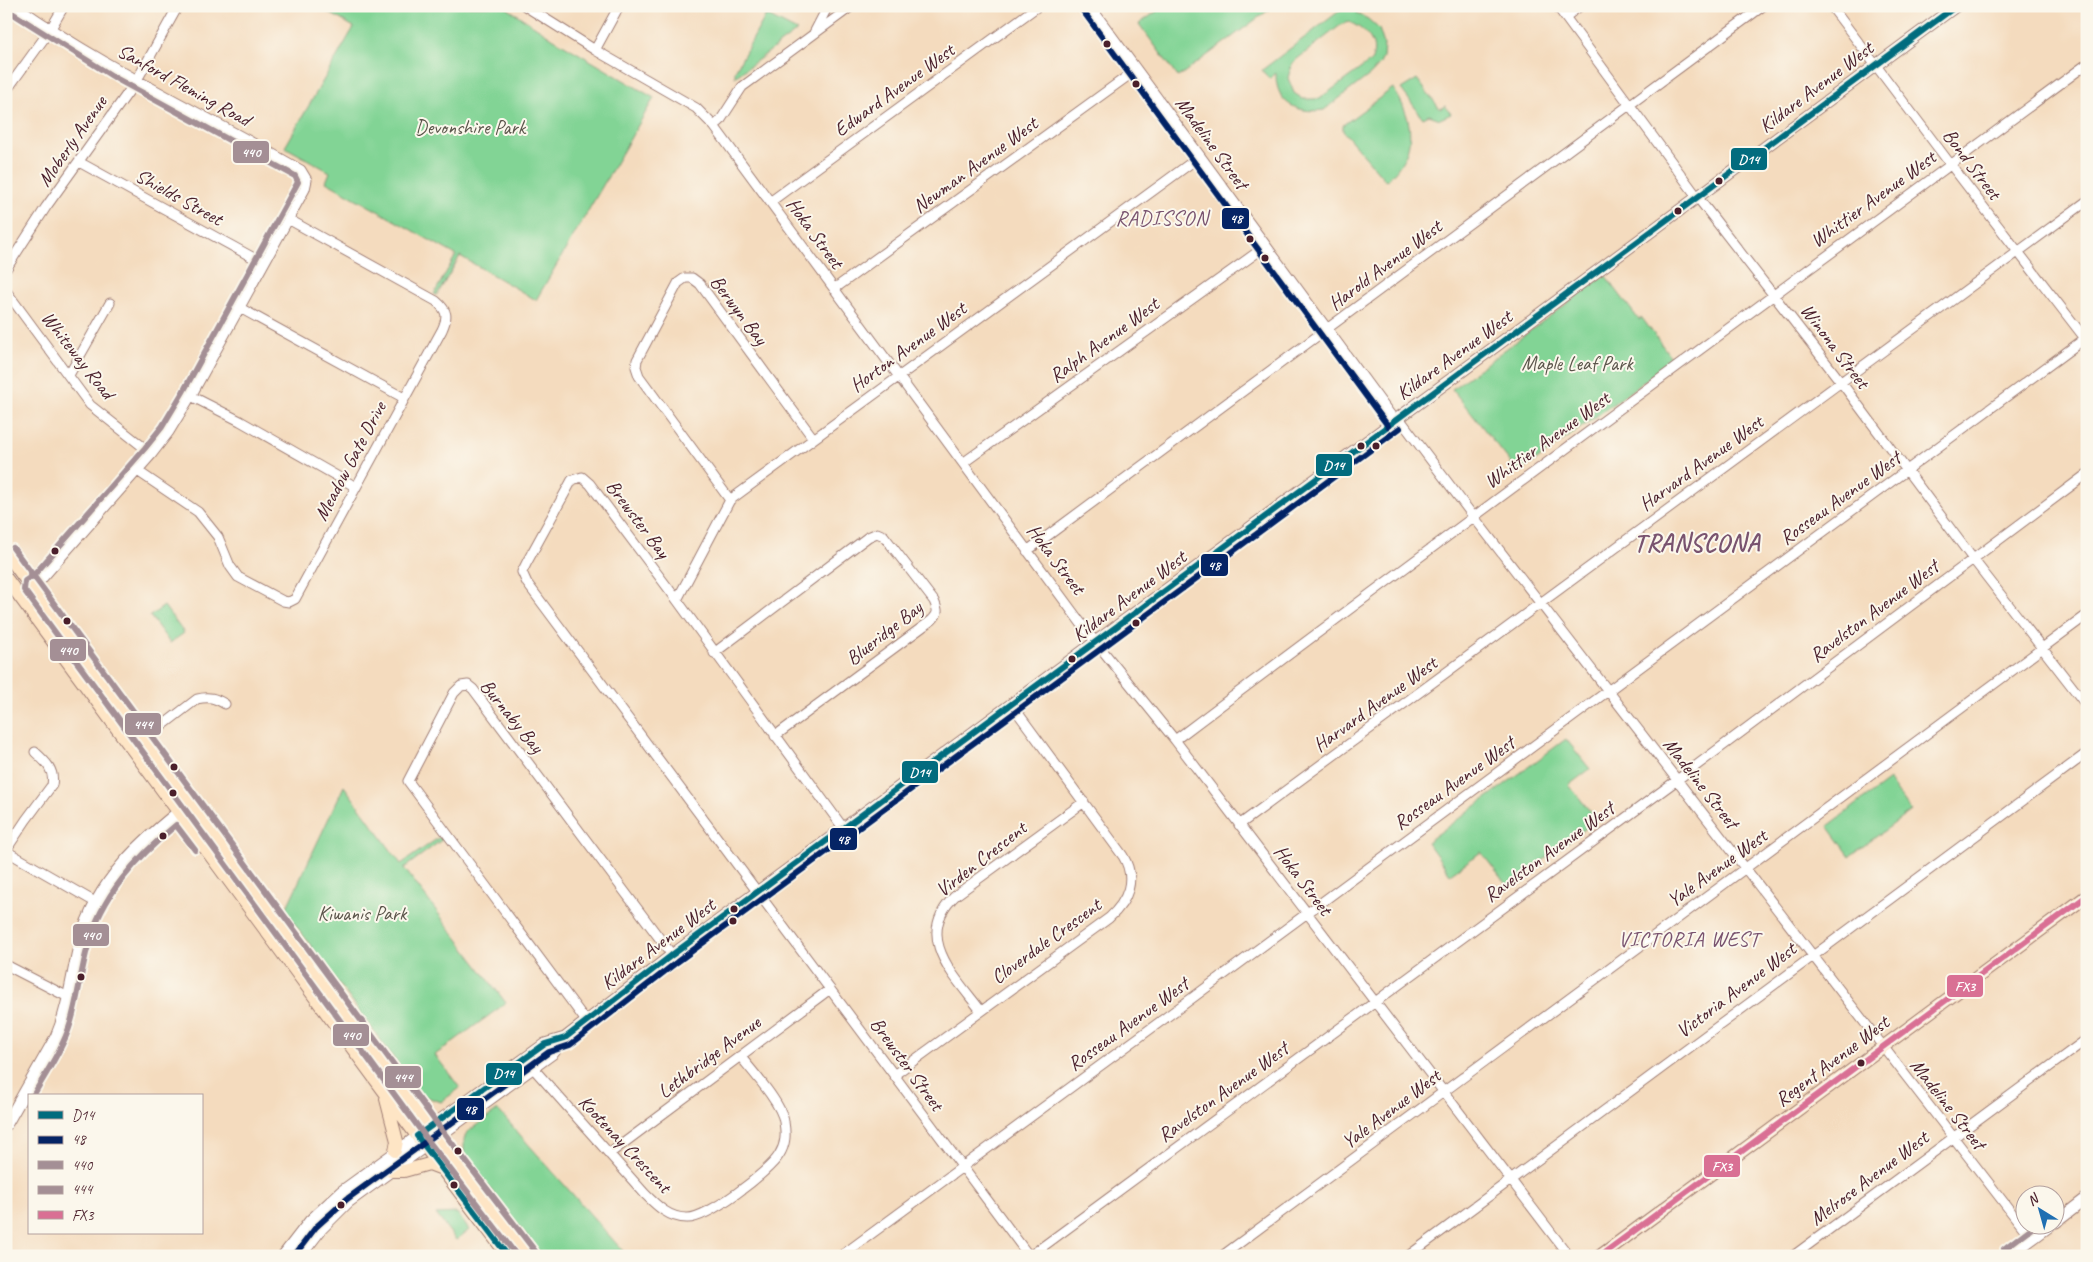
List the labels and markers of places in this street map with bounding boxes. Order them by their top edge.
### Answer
unlabelled marker [1102,39,1112,49]
unlabelled marker [1131,79,1141,89]
unlabelled marker [1714,176,1724,186]
unlabelled marker [1673,206,1683,216]
unlabelled marker [1245,234,1255,244]
unlabelled marker [1260,253,1270,263]
unlabelled marker [1356,441,1366,451]
unlabelled marker [1371,441,1381,451]
unlabelled marker [50,546,60,556]
unlabelled marker [62,616,72,626]
unlabelled marker [1131,618,1141,628]
unlabelled marker [1067,654,1077,664]
unlabelled marker [169,762,179,772]
unlabelled marker [168,788,178,798]
unlabelled marker [158,831,168,841]
unlabelled marker [729,904,739,914]
unlabelled marker [728,916,738,926]
unlabelled marker [76,972,86,982]
unlabelled marker [1856,1058,1866,1068]
unlabelled marker [453,1146,463,1156]
unlabelled marker [449,1180,459,1190]
unlabelled marker [336,1200,346,1210]

